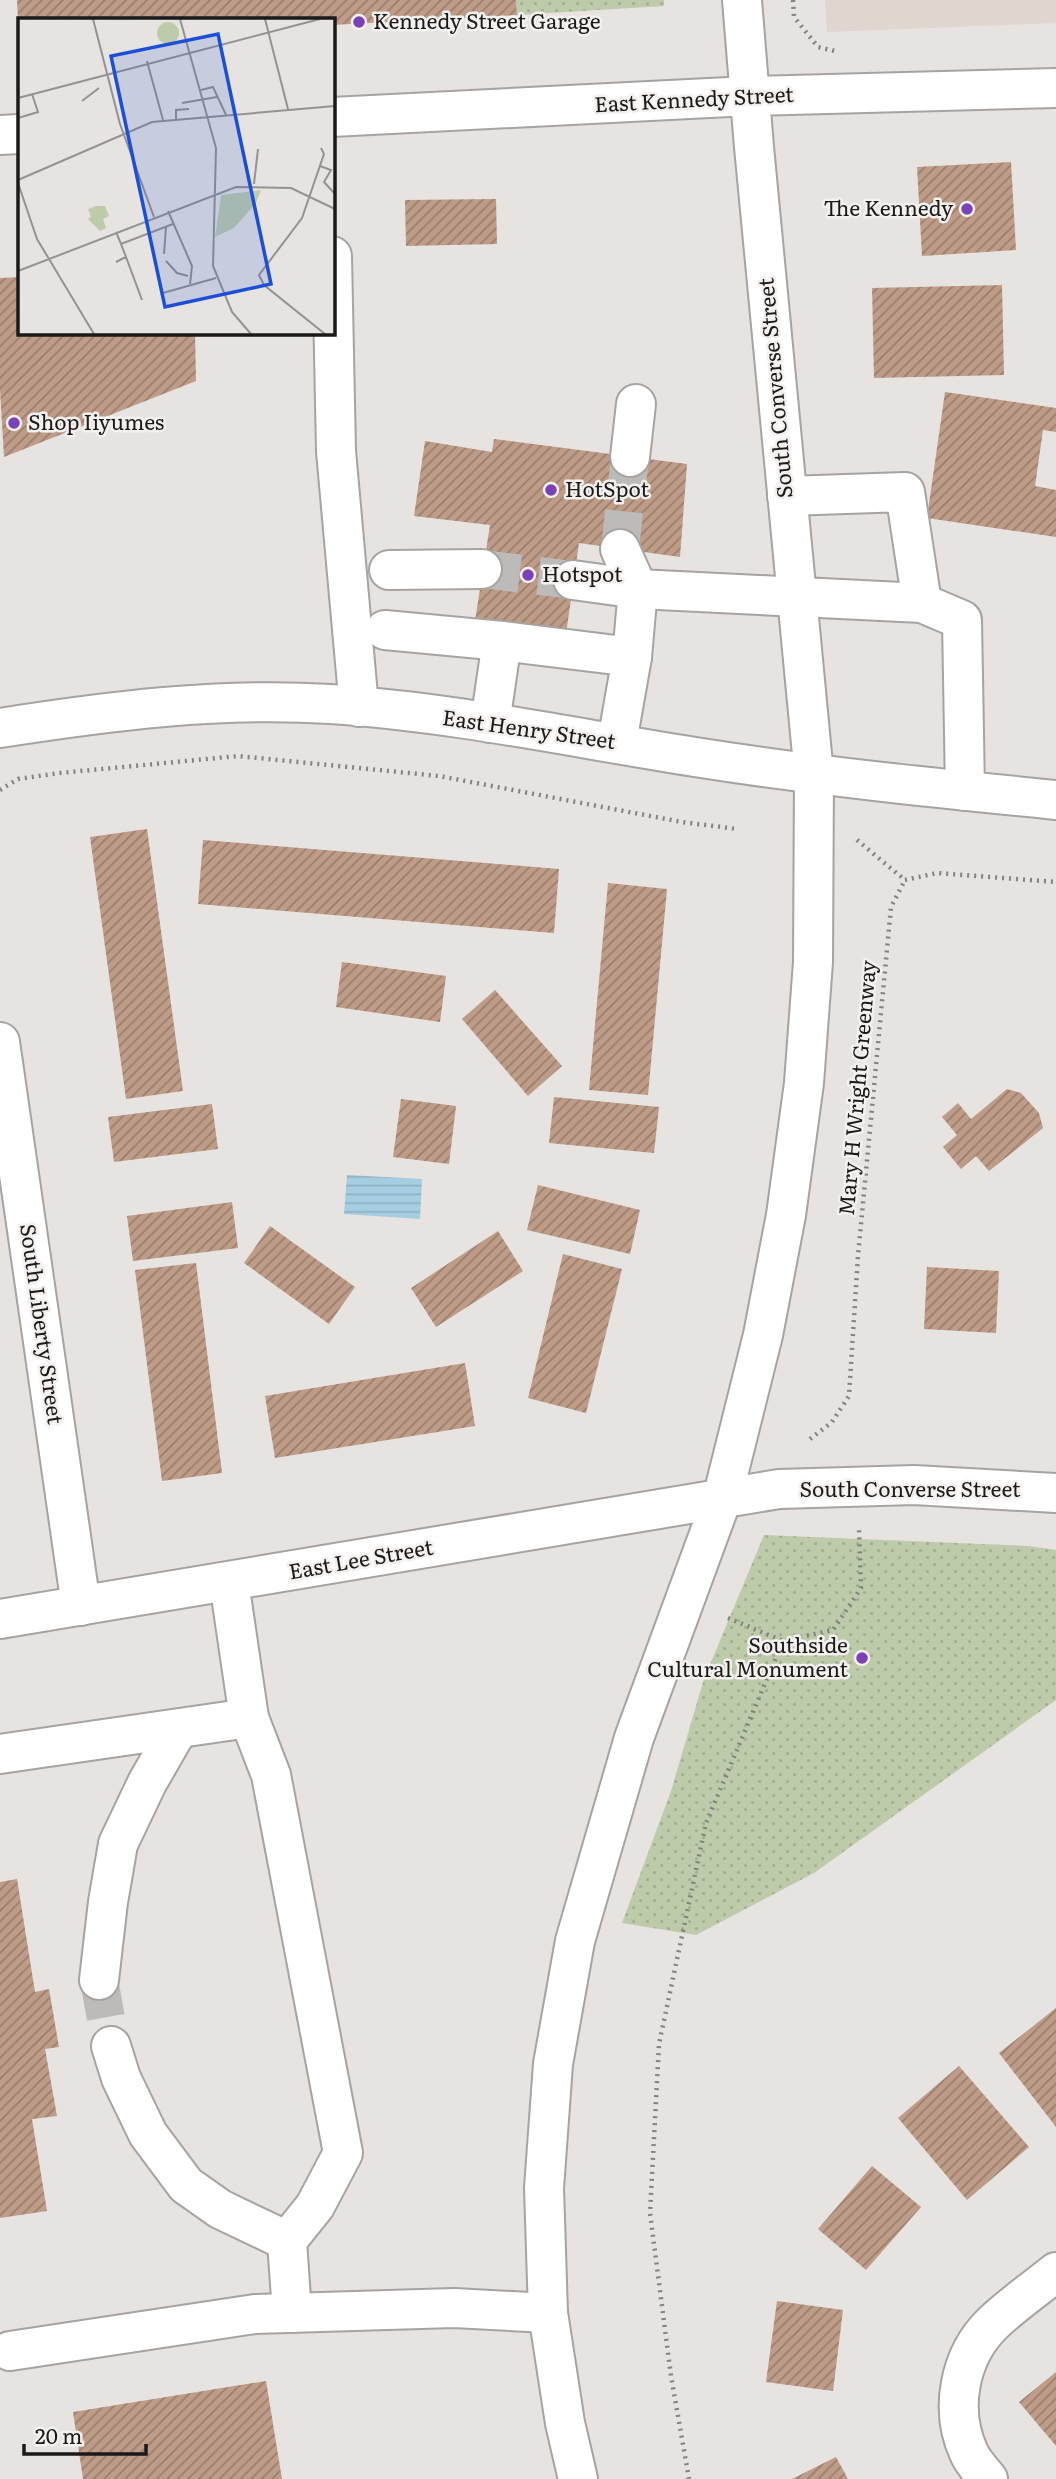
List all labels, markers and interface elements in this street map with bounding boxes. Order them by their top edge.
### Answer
place label: Kennedy Street Garage [373,4,601,35]
marker: Kennedy Street Garage [351,14,367,30]
inset map [18,18,334,334]
street label: East Kennedy Street [593,77,795,118]
place label: The Kennedy [823,191,954,222]
marker: The Kennedy [959,201,975,217]
street label: South Converse Street [748,276,799,500]
place label: Shop Iiyumes [28,405,164,436]
marker: Shop Iiyumes [6,415,22,431]
place label: HotSpot [565,472,649,503]
marker: HotSpot [543,482,559,498]
place label: Hotspot [542,557,623,588]
marker: Hotspot [520,567,536,583]
street label: East Henry Street [441,700,618,755]
street label: Mary H Wright Greenway [829,958,882,1217]
street label: South Liberty Street [14,1221,73,1426]
street label: South Converse Street [799,1472,1021,1503]
street label: East Lee Street [286,1530,436,1585]
place label: Southside Cultural Monument [647,1628,849,1683]
marker: Southside Cultural Monument [854,1650,870,1666]
scale bar [24,2412,147,2456]
text: 20 m [35,2419,82,2450]

